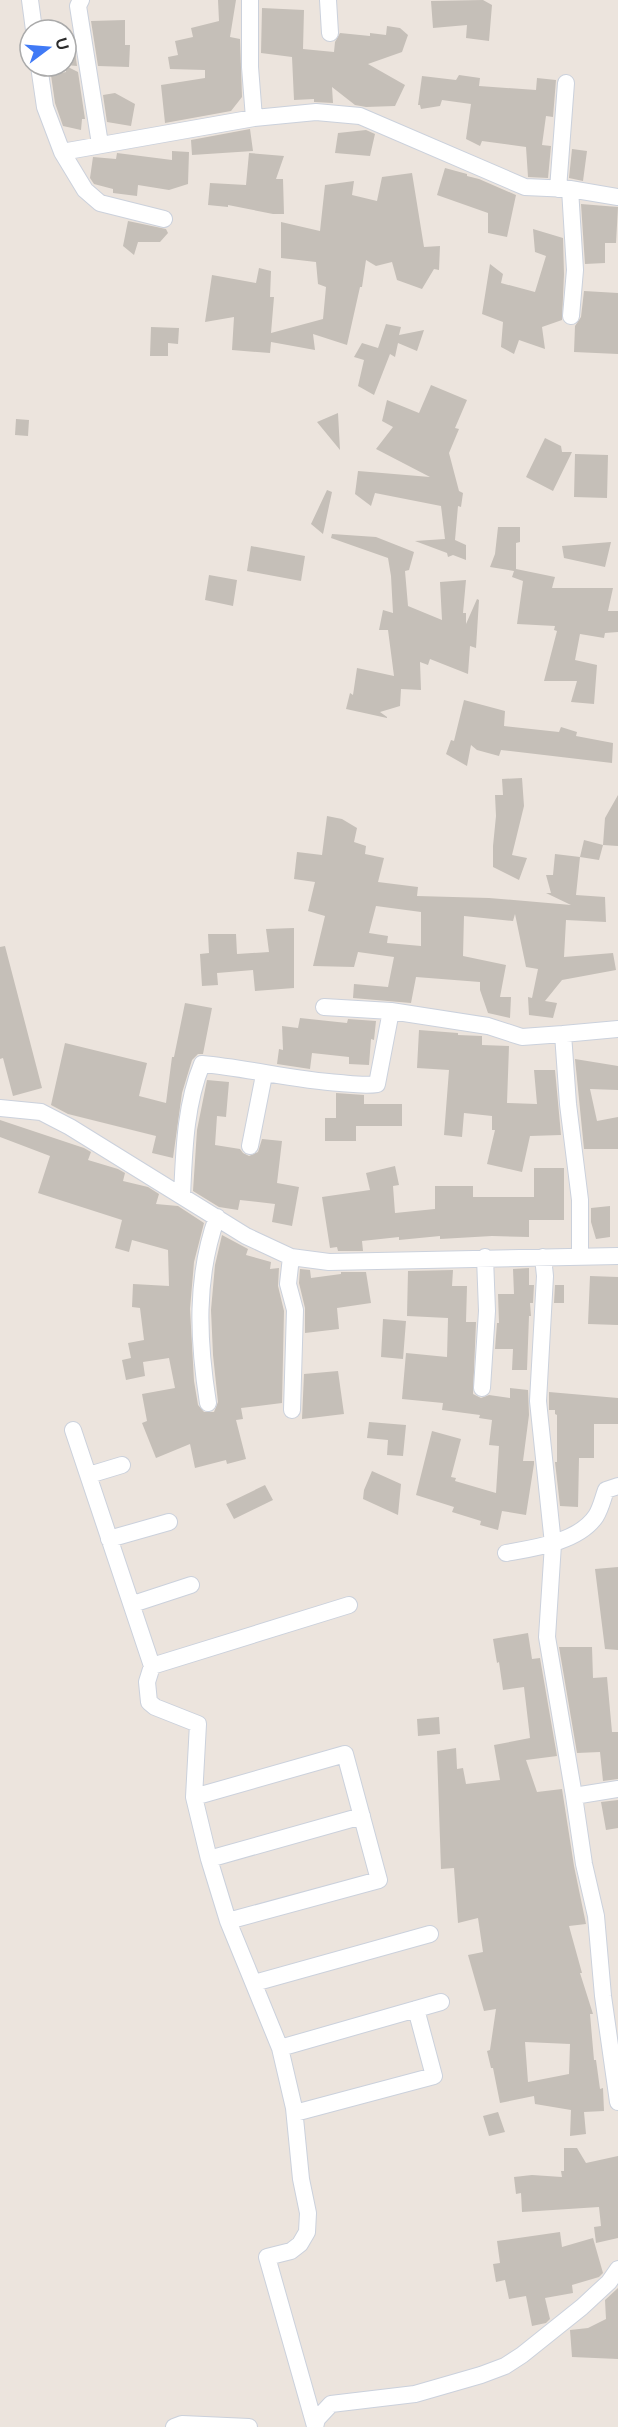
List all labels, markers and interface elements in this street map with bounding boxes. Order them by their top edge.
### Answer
north arrow [18,18,78,78]
text: U [51,36,73,52]

